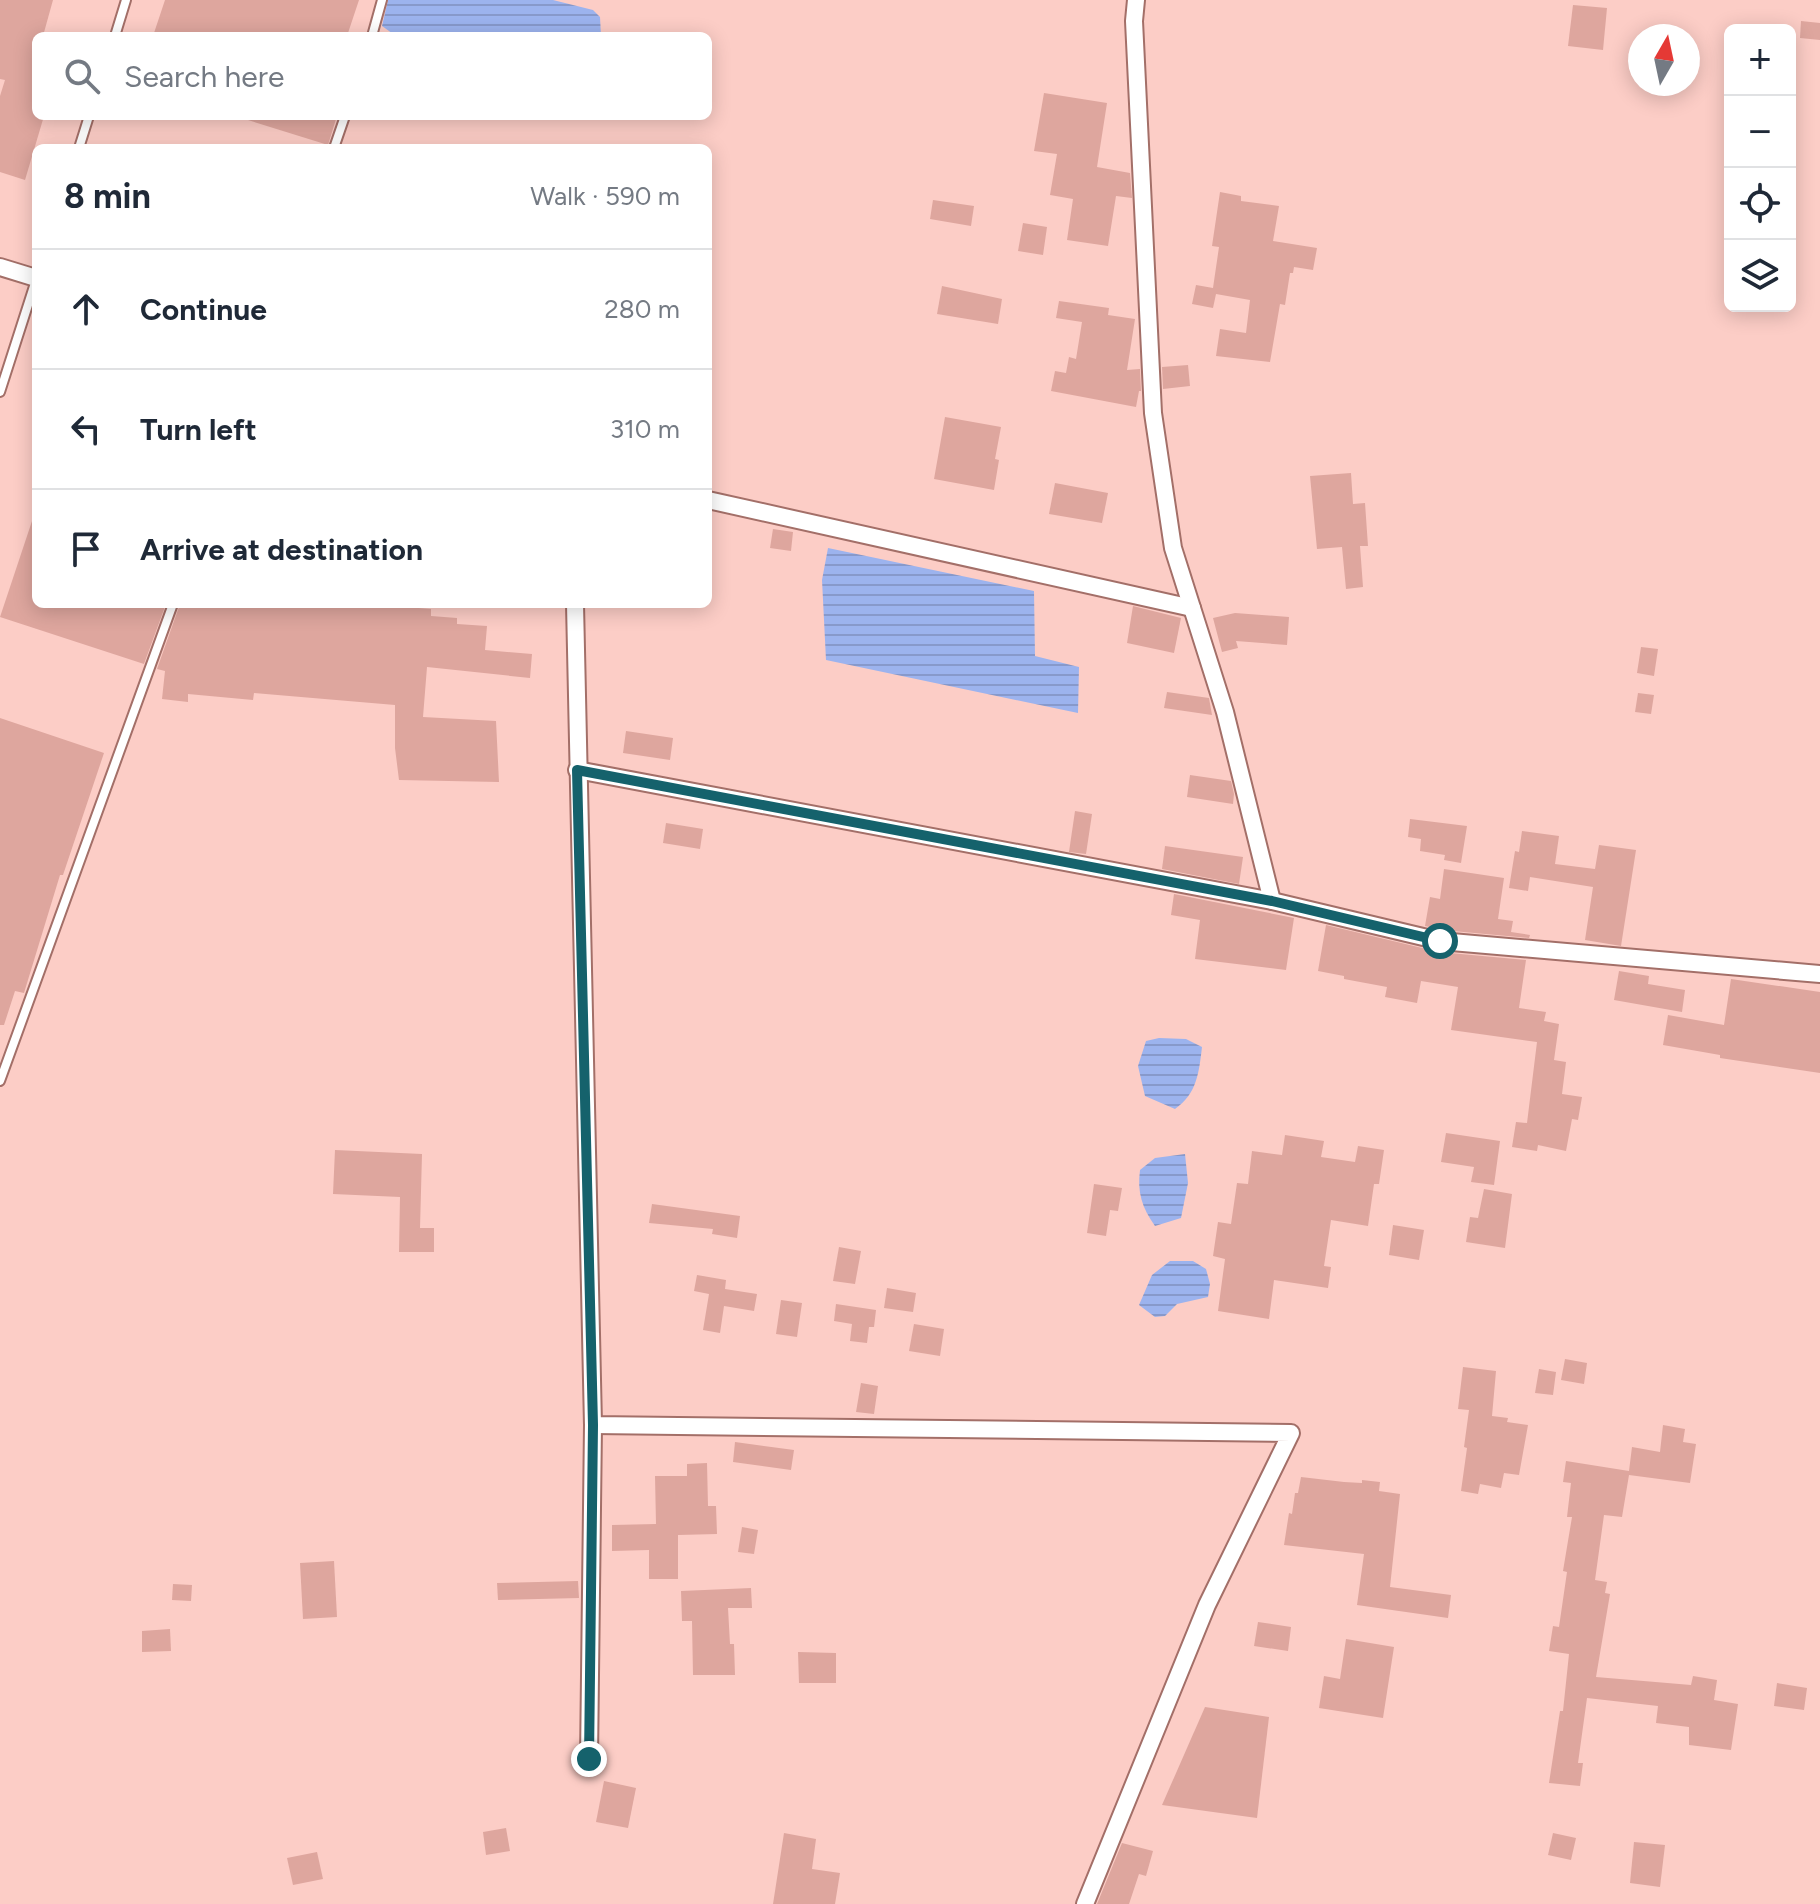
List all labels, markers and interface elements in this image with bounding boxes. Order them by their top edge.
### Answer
north arrow [1628,24,1700,96]
map controls [1724,24,1796,312]
button: + [1724,24,1796,96]
search box [32,32,712,120]
icon: search [60,54,104,98]
text: Search here [124,58,284,95]
button: − [1724,96,1796,168]
button: locate [1724,168,1796,240]
text: 8 min [64,176,151,217]
text: Walk · 590 m [530,180,680,212]
button: layers [1724,240,1796,312]
icon: ahead [64,287,108,331]
text: Continue [140,291,267,328]
text: 280 m [604,293,680,325]
icon: left [64,407,108,451]
text: Turn left [140,411,257,448]
text: 310 m [610,413,680,445]
icon: arrive [64,527,108,571]
text: Arrive at destination [140,531,423,568]
route start [1422,923,1458,959]
route end [571,1741,607,1777]

